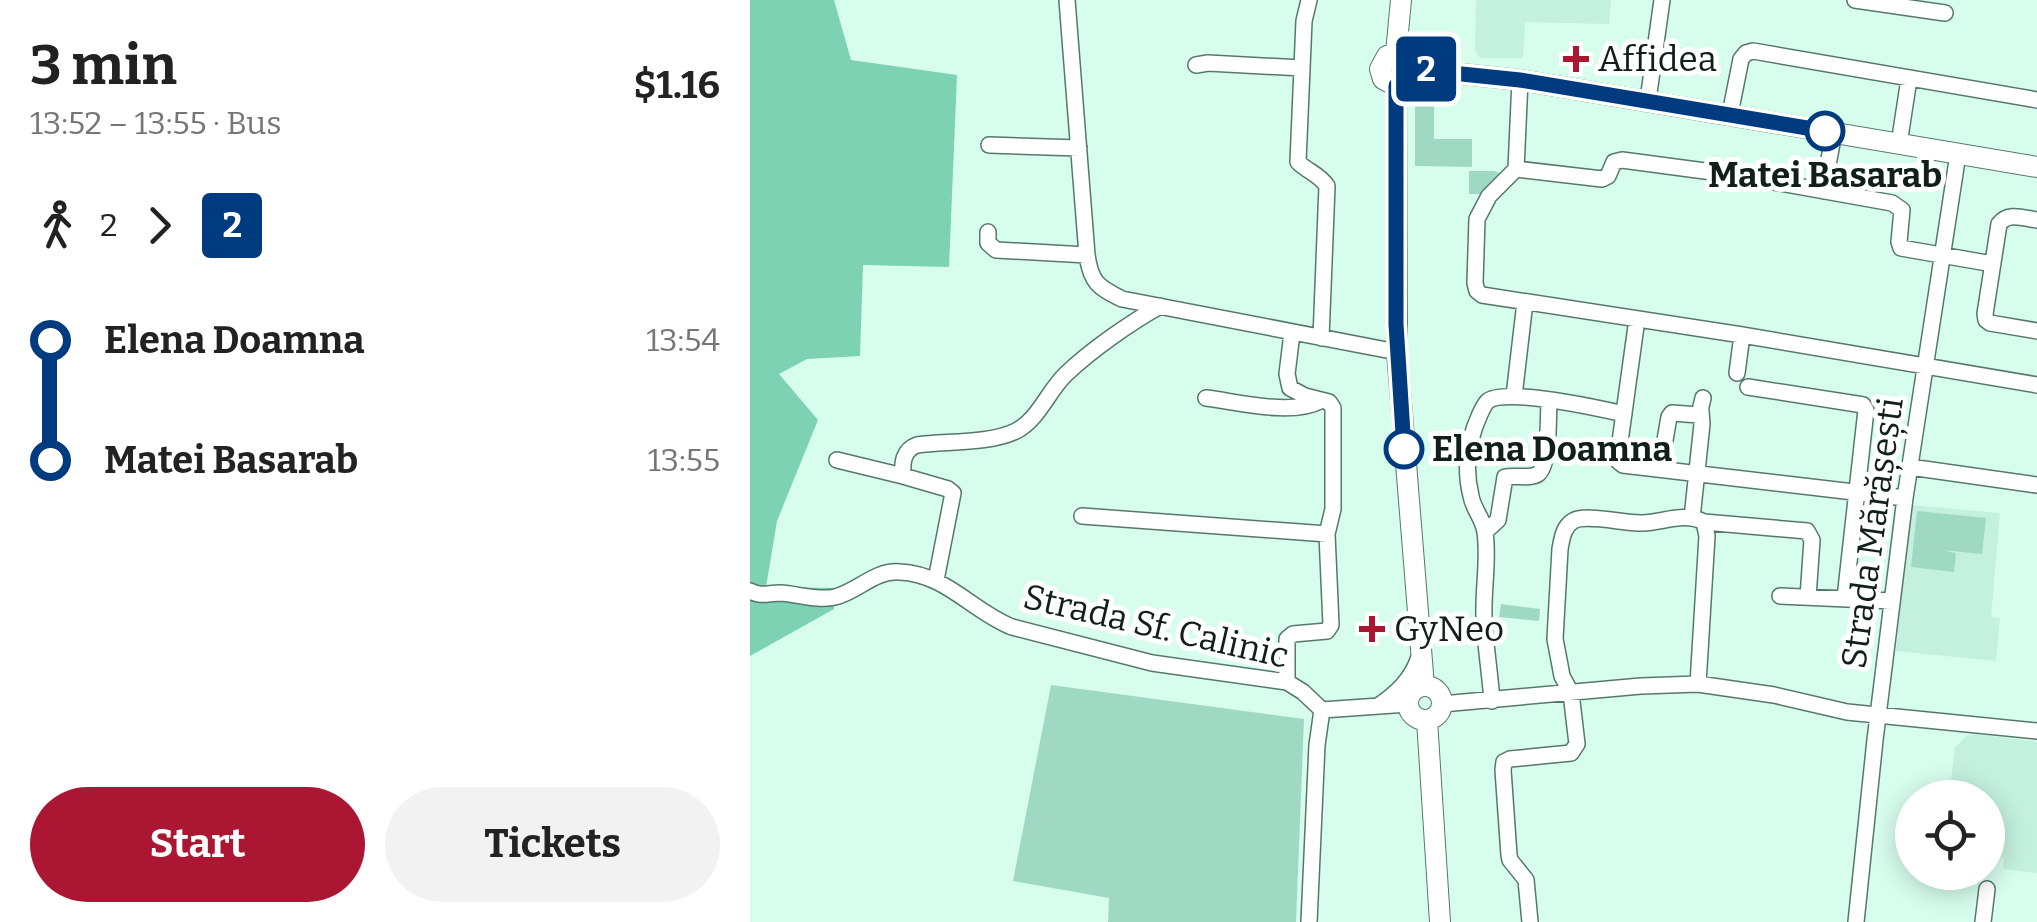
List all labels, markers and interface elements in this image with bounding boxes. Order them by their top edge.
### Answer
text: 3 min [30,33,177,99]
line badge: 2 [1394,36,1458,102]
place label: Affidea [1598,38,1717,80]
marker: Affidea [1563,46,1589,72]
text: 2 [1416,48,1436,90]
text: $1.16 [633,62,720,108]
text: 13:52 – 13:55 · Bus [30,104,281,142]
marker: Matei Basarab [1806,112,1844,150]
place label: Matei Basarab [1708,154,1942,196]
icon: walk [30,198,85,253]
icon: forward [132,198,187,253]
text: 2 [222,204,242,246]
text: 2 [100,206,117,244]
text: Elena Doamna [104,317,365,363]
text: 13:54 [646,321,720,359]
street label: Strada Mărășești [1832,395,1913,671]
place label: Elena Doamna [1432,428,1672,470]
marker: Elena Doamna [1385,430,1423,468]
text: Matei Basarab [104,437,358,483]
text: 13:55 [648,441,720,479]
street label: Strada Sf. Calinic [1019,575,1293,677]
place label: GyNeo [1394,608,1504,650]
marker: GyNeo [1359,616,1385,642]
map controls [1895,780,2005,890]
button: locate [1895,780,2005,890]
button: Start [30,787,365,902]
button: Tickets [385,787,720,902]

